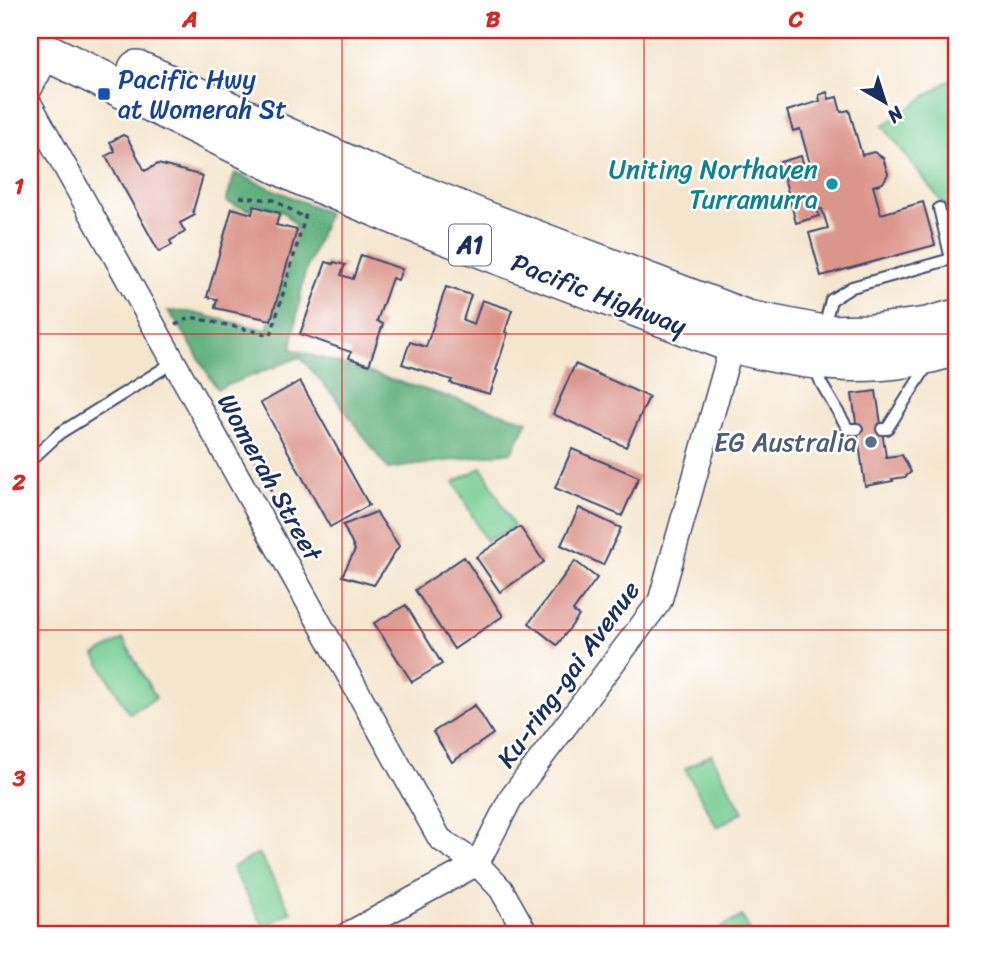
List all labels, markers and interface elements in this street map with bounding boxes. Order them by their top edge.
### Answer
text: A [181,0,198,40]
text: B [486,0,501,40]
text: C [788,0,804,40]
place label: Pacific Hwy at Womerah St [118,56,287,132]
north arrow [850,66,920,136]
marker: Pacific Hwy at Womerah St [96,86,112,102]
text: N [879,97,912,132]
place label: Uniting Northaven Turramurra [609,146,818,222]
text: 1 [14,166,24,207]
marker: Uniting Northaven Turramurra [824,176,840,192]
road number: A1 [449,224,491,266]
street label: Pacific Highway [505,239,694,349]
street label: Womerah Street [205,384,336,571]
place label: EG Australia [714,419,857,465]
marker: EG Australia [863,434,879,450]
text: 2 [11,462,26,503]
street label: Ku-ring-gai Avenue [484,570,652,778]
text: 3 [12,758,26,799]

